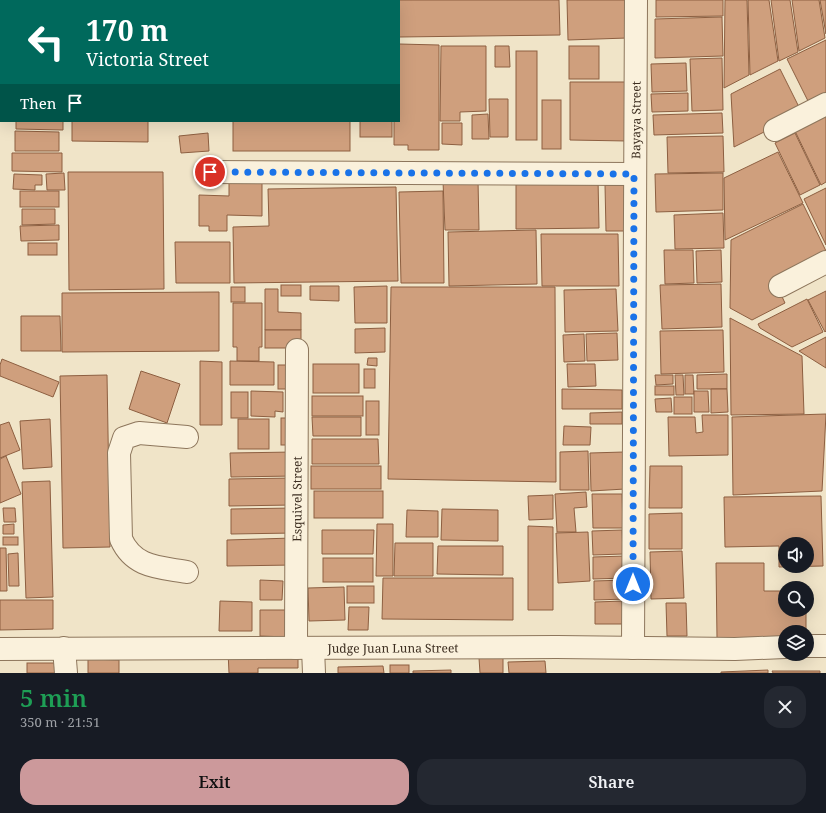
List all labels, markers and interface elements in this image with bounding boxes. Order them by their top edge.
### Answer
text: 170 m [86,11,168,49]
icon: left [20,16,72,68]
text: Victoria Street [86,47,209,71]
street label: Bayaya Street [627,81,644,159]
icon: arrive [64,92,86,114]
text: Then [20,93,56,113]
pin [193,155,227,189]
icon: arrive [199,161,221,183]
street label: Esquivel Street [288,456,305,542]
map controls [778,537,814,661]
button: sound [778,537,814,573]
position arrow [612,563,654,605]
button: search [778,581,814,617]
button: layers [778,625,814,661]
street label: Judge Juan Luna Street [326,639,459,656]
text: 5 min [20,681,87,714]
button: close [764,686,806,728]
text: 350 m · 21:51 [20,713,100,731]
button: Exit [20,759,409,805]
button: Share [417,759,806,805]

